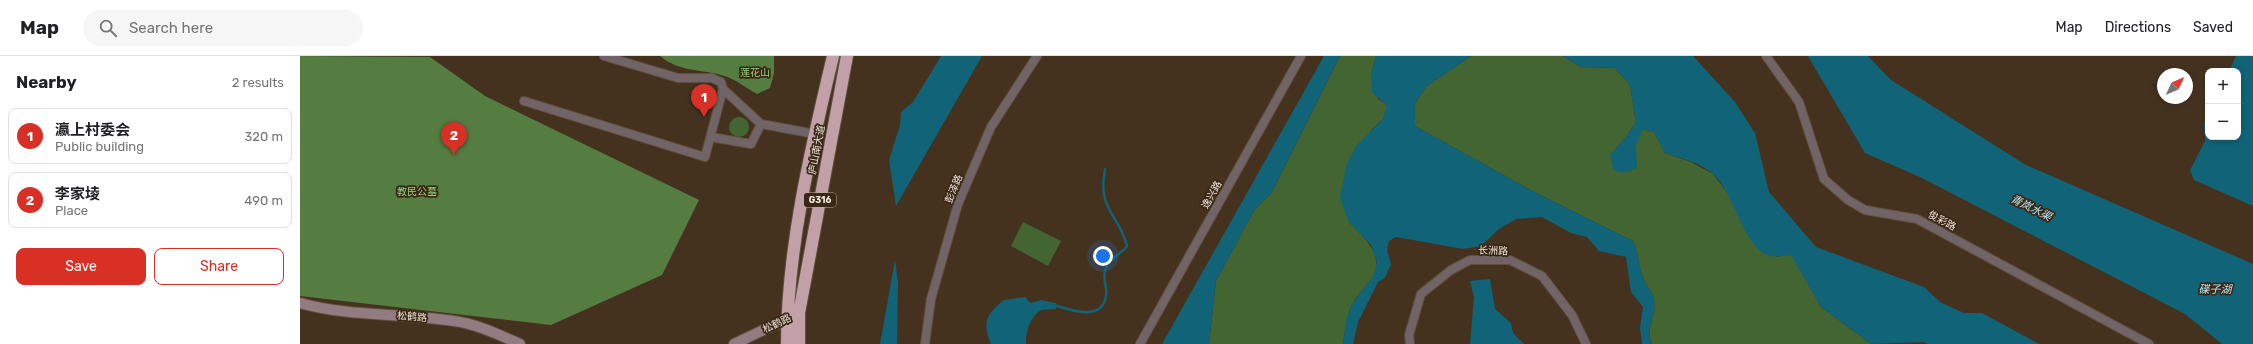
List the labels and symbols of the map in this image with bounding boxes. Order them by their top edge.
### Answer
park label: 莲花山 [740,67,770,79]
north arrow [2157,68,2193,104]
pin: 1 [691,84,717,117]
pin: 2 [441,122,467,155]
street label: 庐山南大道 [806,124,828,176]
street label: 彭泽路 [943,173,965,205]
street label: 逸兴路 [1199,179,1225,211]
park label: 教民公墓 [397,186,437,198]
water label: 青岚水渠 [2008,192,2055,225]
road number: G316 [804,193,836,207]
street label: 俊彩路 [1926,209,1958,233]
street label: 长洲路 [1478,244,1508,258]
your location [1093,246,1113,266]
water label: 碟子湖 [2199,283,2233,296]
street label: 松鹤路 [397,310,427,324]
street label: 松鹤路 [761,312,793,336]

